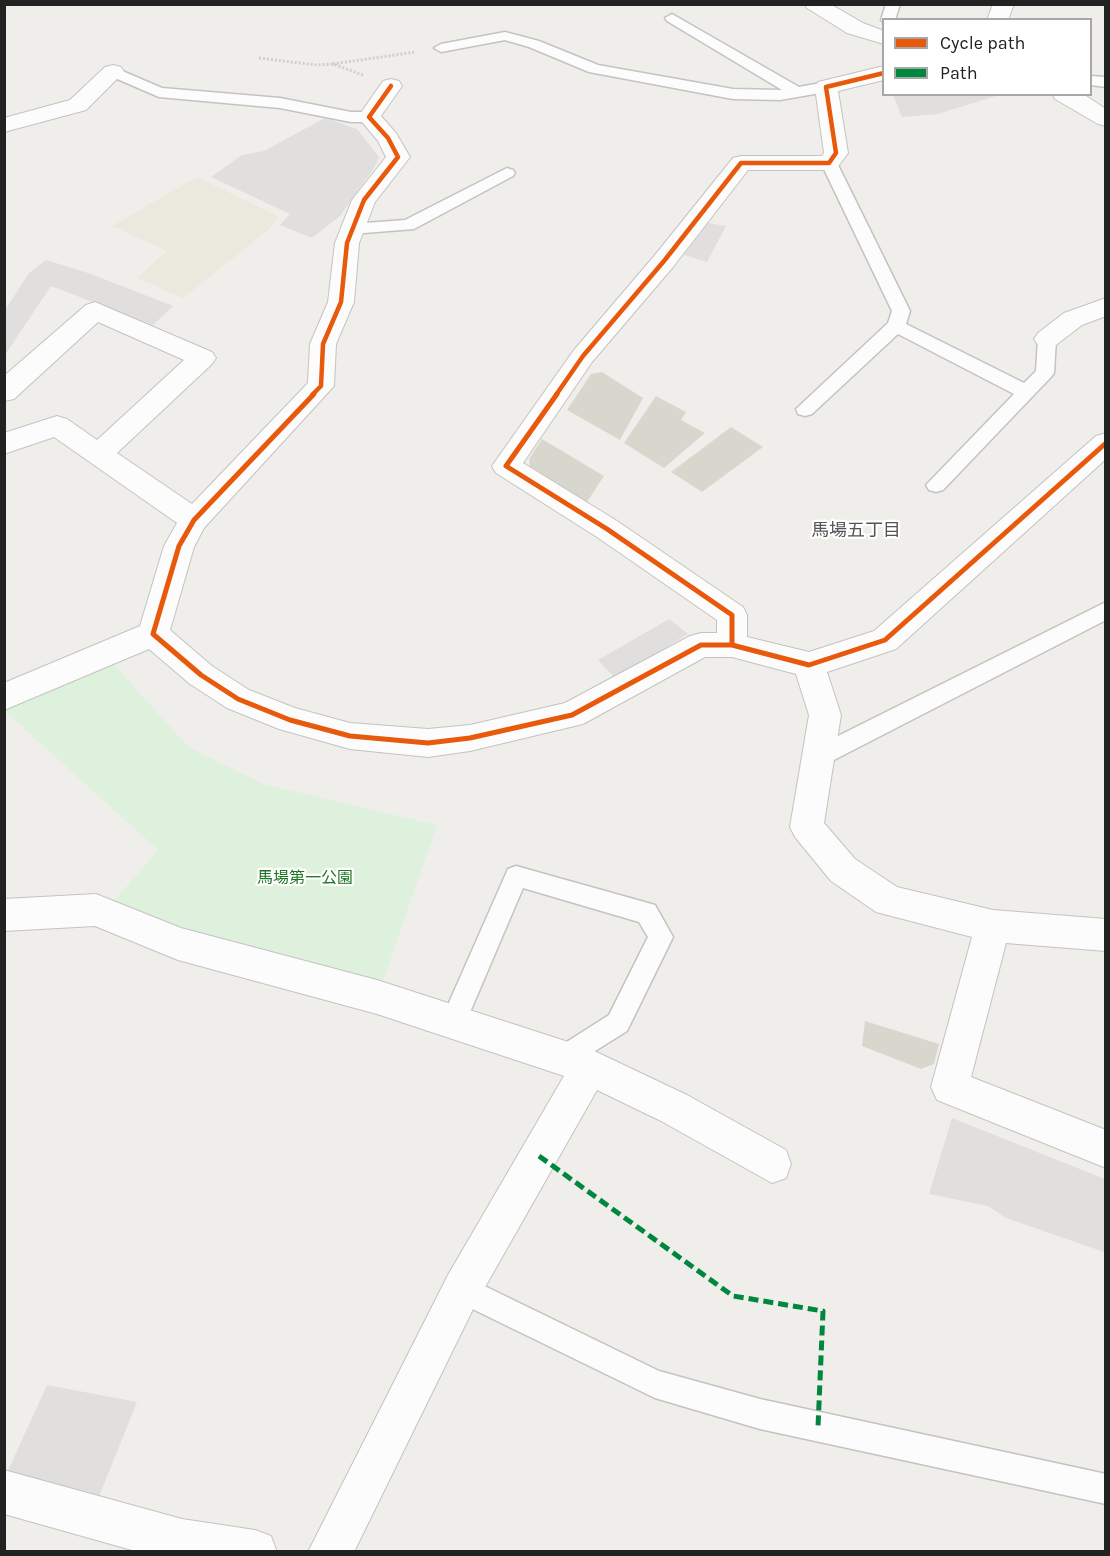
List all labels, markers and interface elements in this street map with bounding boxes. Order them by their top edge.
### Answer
legend [882,18,1092,96]
text: Cycle path [940,32,1025,54]
text: Path [940,62,978,84]
district label: 馬場五丁目 [811,520,901,542]
park label: 馬場第一公園 [257,868,353,888]

